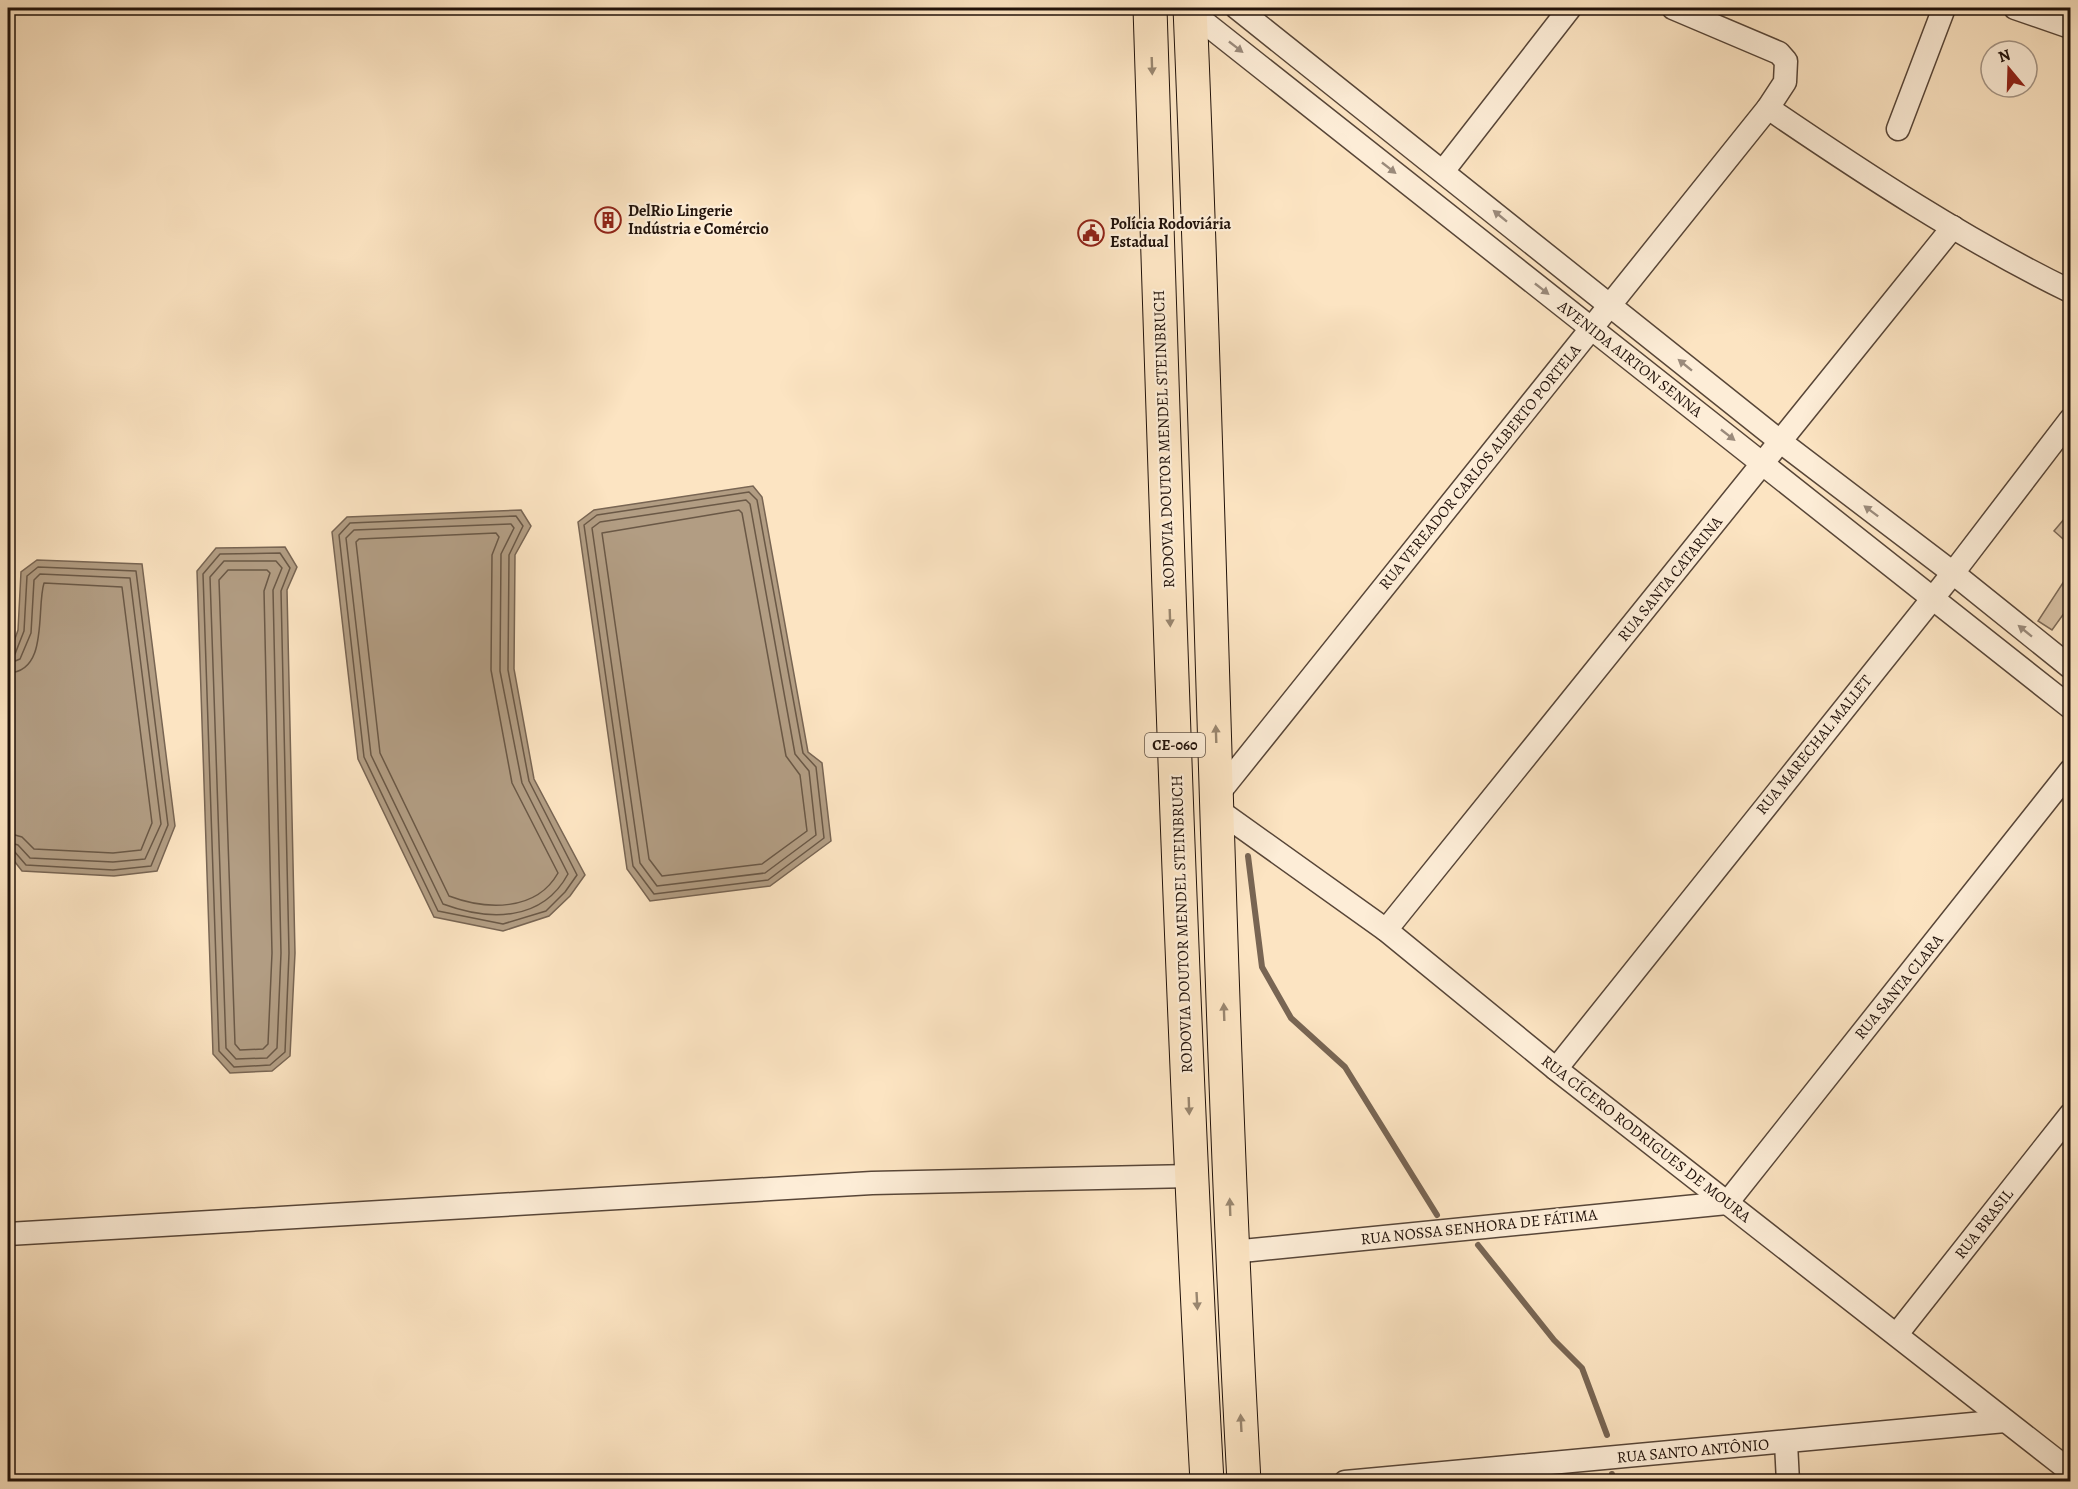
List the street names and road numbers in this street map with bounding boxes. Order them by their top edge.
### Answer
street label: RODOVIA DOUTOR MENDEL STEINBRUCH [1148,289,1180,589]
street label: AVENIDA AIRTON SENNA [1552,295,1707,423]
street label: RUA VEREADOR CARLOS ALBERTO PORTELA [1374,339,1587,594]
street label: RUA SANTA CATARINA [1613,511,1728,646]
street label: RUA MARECHAL MALLET [1751,670,1877,819]
road number: CE-060 [1145,733,1205,757]
street label: RODOVIA DOUTOR MENDEL STEINBRUCH [1166,774,1198,1074]
street label: RUA SANTA CLARA [1850,929,1949,1044]
street label: RUA CÍCERO RODRIGUES DE MOURA [1537,1050,1756,1228]
street label: RUA BRASIL [1950,1184,2019,1264]
street label: RUA NOSSA SENHORA DE FÁTIMA [1360,1204,1599,1250]
street label: RUA SANTO ANTÔNIO [1616,1433,1770,1469]

